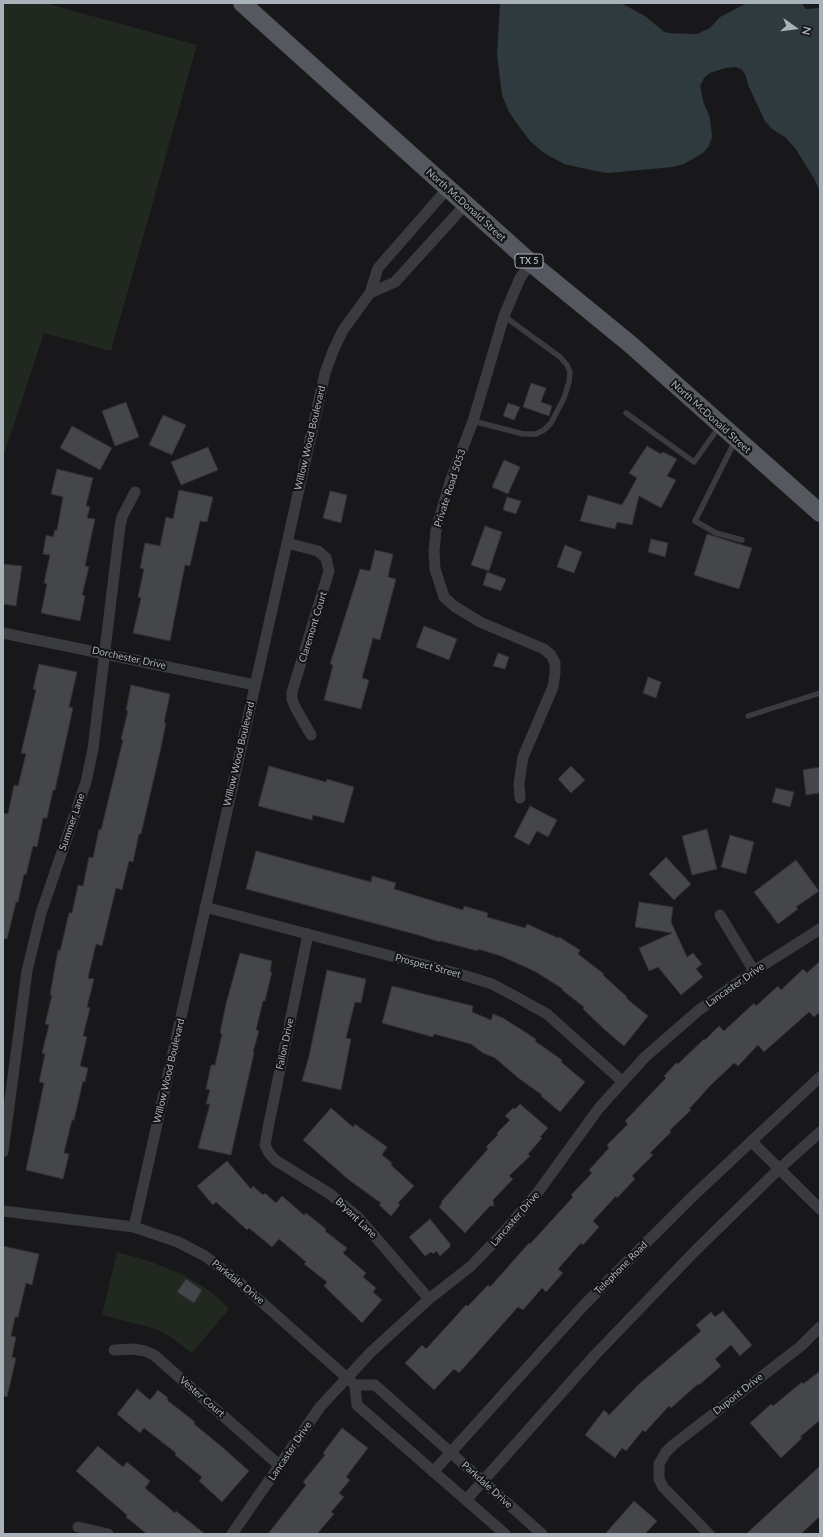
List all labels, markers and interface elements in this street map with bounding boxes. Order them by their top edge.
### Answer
north arrow [775,8,815,48]
text: N [800,25,814,37]
street label: North McDonald Street [424,166,508,244]
road number: TX 5 [515,254,543,268]
street label: North McDonald Street [669,378,753,456]
street label: Willow Wood Boulevard [292,385,328,491]
street label: Private Road 5053 [432,448,468,528]
street label: Claremont Court [297,590,329,664]
street label: Dorchester Drive [91,644,167,672]
street label: Willow Wood Boulevard [221,701,257,807]
street label: Summer Lane [57,792,87,852]
street label: Prospect Street [394,951,462,981]
street label: Lancaster Drive [703,960,767,1010]
street label: Fallon Drive [274,1017,296,1071]
street label: Willow Wood Boulevard [151,1018,187,1124]
street label: Lancaster Drive [488,1189,542,1249]
street label: Bryant Lane [333,1195,379,1241]
street label: Telephone Road [592,1239,650,1297]
street label: Parkdale Drive [209,1257,267,1307]
street label: Dupont Drive [711,1371,765,1417]
street label: Vester Court [177,1374,227,1420]
street label: Lancaster Drive [266,1419,314,1483]
street label: Parkdale Drive [459,1459,515,1511]

